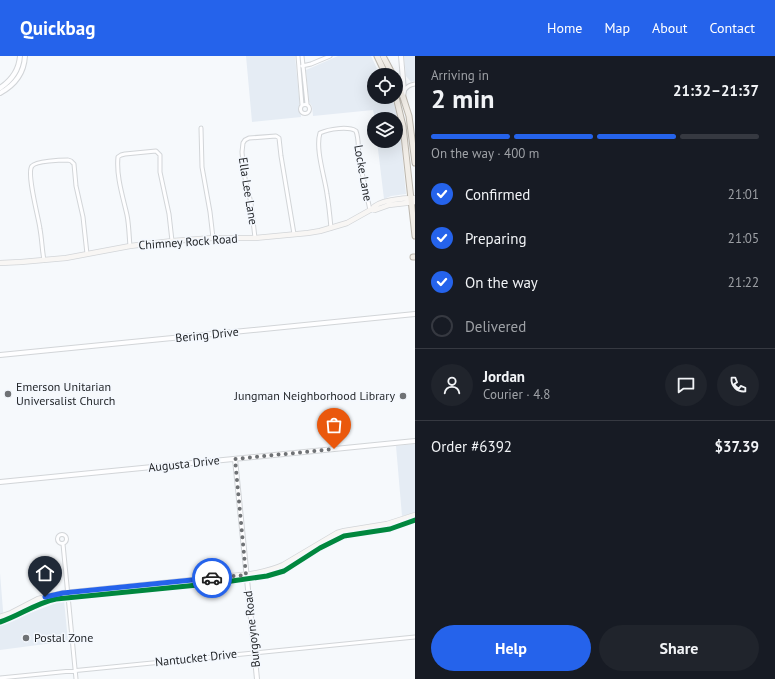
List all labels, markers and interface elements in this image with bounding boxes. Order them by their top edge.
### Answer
text: Quickbag [20,16,95,40]
text: Home [547,19,582,37]
text: Map [604,19,630,37]
text: About [652,19,688,37]
text: Contact [710,19,755,37]
text: Arriving in [431,67,489,84]
map controls [367,68,403,148]
button: locate [367,68,403,104]
text: 21:32–21:37 [673,81,759,100]
text: 2 min [431,82,494,115]
button: layers [367,112,403,148]
street label: Locke Lane [351,144,376,202]
text: On the way · 400 m [431,145,539,162]
street label: Ella Lee Lane [236,156,261,226]
icon: check [431,183,453,205]
text: Confirmed [465,185,530,204]
text: 21:01 [728,186,759,203]
icon: check [431,227,453,249]
text: Preparing [465,229,527,248]
text: 21:05 [728,230,759,247]
street label: Chimney Rock Road [138,231,238,252]
icon: check [431,271,453,293]
text: On the way [465,273,538,292]
text: 21:22 [728,274,759,291]
text: Delivered [465,317,526,336]
street label: Bering Drive [175,324,239,345]
button: person [431,364,473,406]
button: chat [665,364,707,406]
button: phone [717,364,759,406]
text: Jordan [483,367,525,386]
place label: Emerson Unitarian Universalist Church [16,379,115,408]
text: Courier · 4.8 [483,386,550,403]
place label: Jungman Neighborhood Library [233,388,395,403]
marker: Emerson Unitarian Universalist Church [3,389,13,399]
marker: Jungman Neighborhood Library [398,391,408,401]
pin [317,408,351,449]
icon: bag [323,414,345,436]
text: Order #6392 [431,437,512,456]
text: $37.39 [715,437,759,456]
street label: Augusta Drive [148,452,220,475]
pin [28,556,62,597]
courier [192,558,232,598]
icon: home [34,562,56,584]
icon: car [201,567,223,589]
street label: Burgoyne Road [240,590,263,668]
button: Help [431,625,591,671]
button: Share [599,625,759,671]
place label: Postal Zone [34,630,93,645]
marker: Postal Zone [21,633,31,643]
street label: Nantucket Drive [154,646,238,669]

